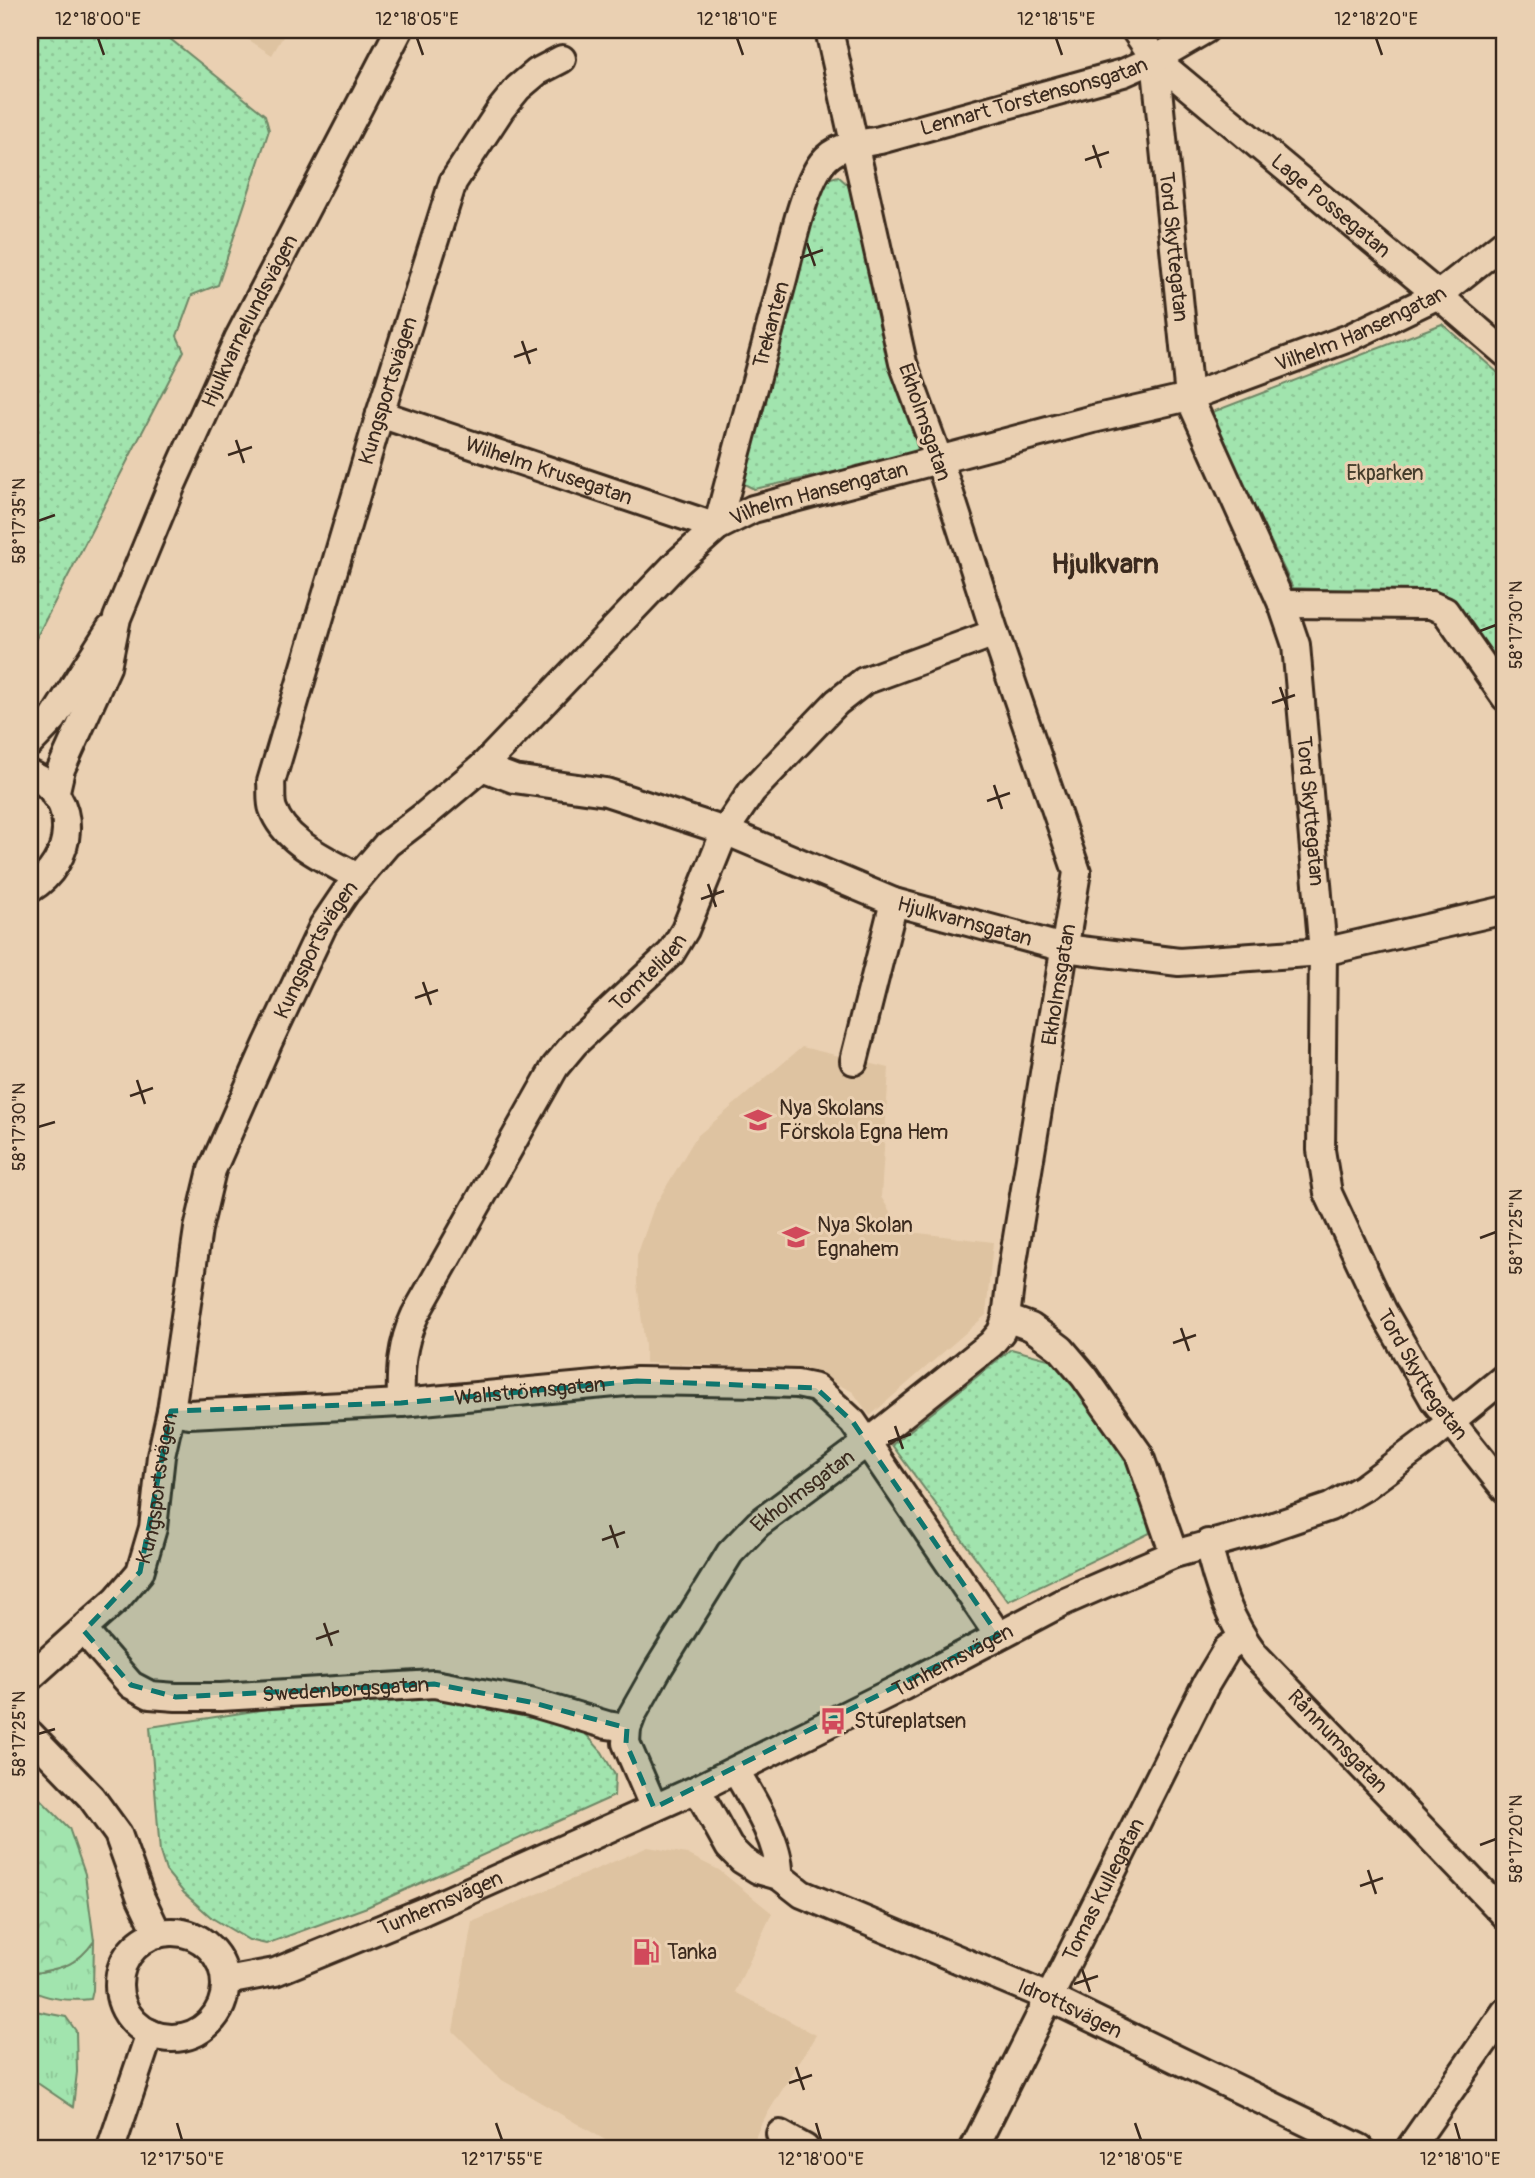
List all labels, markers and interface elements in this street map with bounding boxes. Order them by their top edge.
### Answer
text: 12°18'00"E [55,8,141,31]
text: 12°18'05"E [375,8,459,31]
text: 12°18'10"E [697,8,777,31]
text: 12°18'15"E [1017,8,1095,31]
text: 12°18'20"E [1334,8,1418,31]
street label: Lennart Torstensonsgatan [917,51,1152,142]
street label: Lage Possegatan [1265,148,1396,264]
street label: Tord Skyttegatan [1152,171,1194,323]
street label: Hjulkvarnelundsvägen [196,230,304,412]
street label: Trekanten [747,278,796,371]
street label: Vilhelm Hansengatan [1271,280,1452,378]
street label: Kungsportsvägen [353,313,424,468]
street label: Ekholmsgatan [892,360,957,485]
street label: Wilhelm Krusegatan [461,430,636,512]
street label: Vilhelm Hansengatan [725,456,911,532]
park label: Ekparken [1346,460,1424,487]
text: 58°17'35"N [8,478,31,564]
district label: Hjulkvarn [1051,547,1159,582]
text: 58°17'30"N [1505,581,1528,669]
street label: Tord Skyttegatan [1290,735,1330,887]
street label: Kungsportsvägen [268,875,364,1024]
street label: Hjulkvarnsgatan [894,890,1035,953]
street label: Ekholmsgatan [1036,922,1082,1047]
street label: Tomteliden [604,929,694,1018]
text: 58°17'30"N [8,1083,31,1171]
place label: Nya Skolans Förskola Egna Hem [779,1095,948,1146]
school or university icon: Nya Skolans Förskola Egna Hem [743,1105,773,1135]
text: 58°17'25"N [1505,1189,1528,1275]
place label: Nya Skolan Egnahem [817,1212,913,1263]
school or university icon: Nya Skolan Egnahem [781,1222,811,1252]
street label: Tord Skyttegatan [1371,1304,1474,1446]
street label: Wallströmsgatan [453,1371,607,1412]
street label: Kungsportsvägen [130,1410,184,1567]
street label: Ekholmsgatan [745,1444,860,1538]
street label: Tunhemsvägen [888,1618,1018,1704]
street label: Swedenborgsgatan [261,1671,430,1708]
street label: Rånnumsgatan [1281,1684,1394,1799]
text: 58°17'25"N [8,1691,31,1777]
bus stop icon: Stureplatsen [818,1706,848,1736]
place label: Stureplatsen [854,1708,966,1735]
text: 58°17'20"N [1505,1795,1528,1883]
street label: Tomas Kullegatan [1057,1814,1151,1966]
street label: Tunhemsvägen [374,1865,507,1942]
fuel station icon: Tanka [631,1937,661,1967]
place label: Tanka [667,1939,717,1966]
street label: Idrottsvägen [1013,1973,1127,2045]
text: 12°17'50"E [140,2148,224,2171]
text: 12°17'55"E [461,2148,543,2171]
text: 12°18'00"E [778,2148,864,2171]
text: 12°18'05"E [1099,2148,1183,2171]
text: 12°18'10"E [1420,2148,1500,2171]

